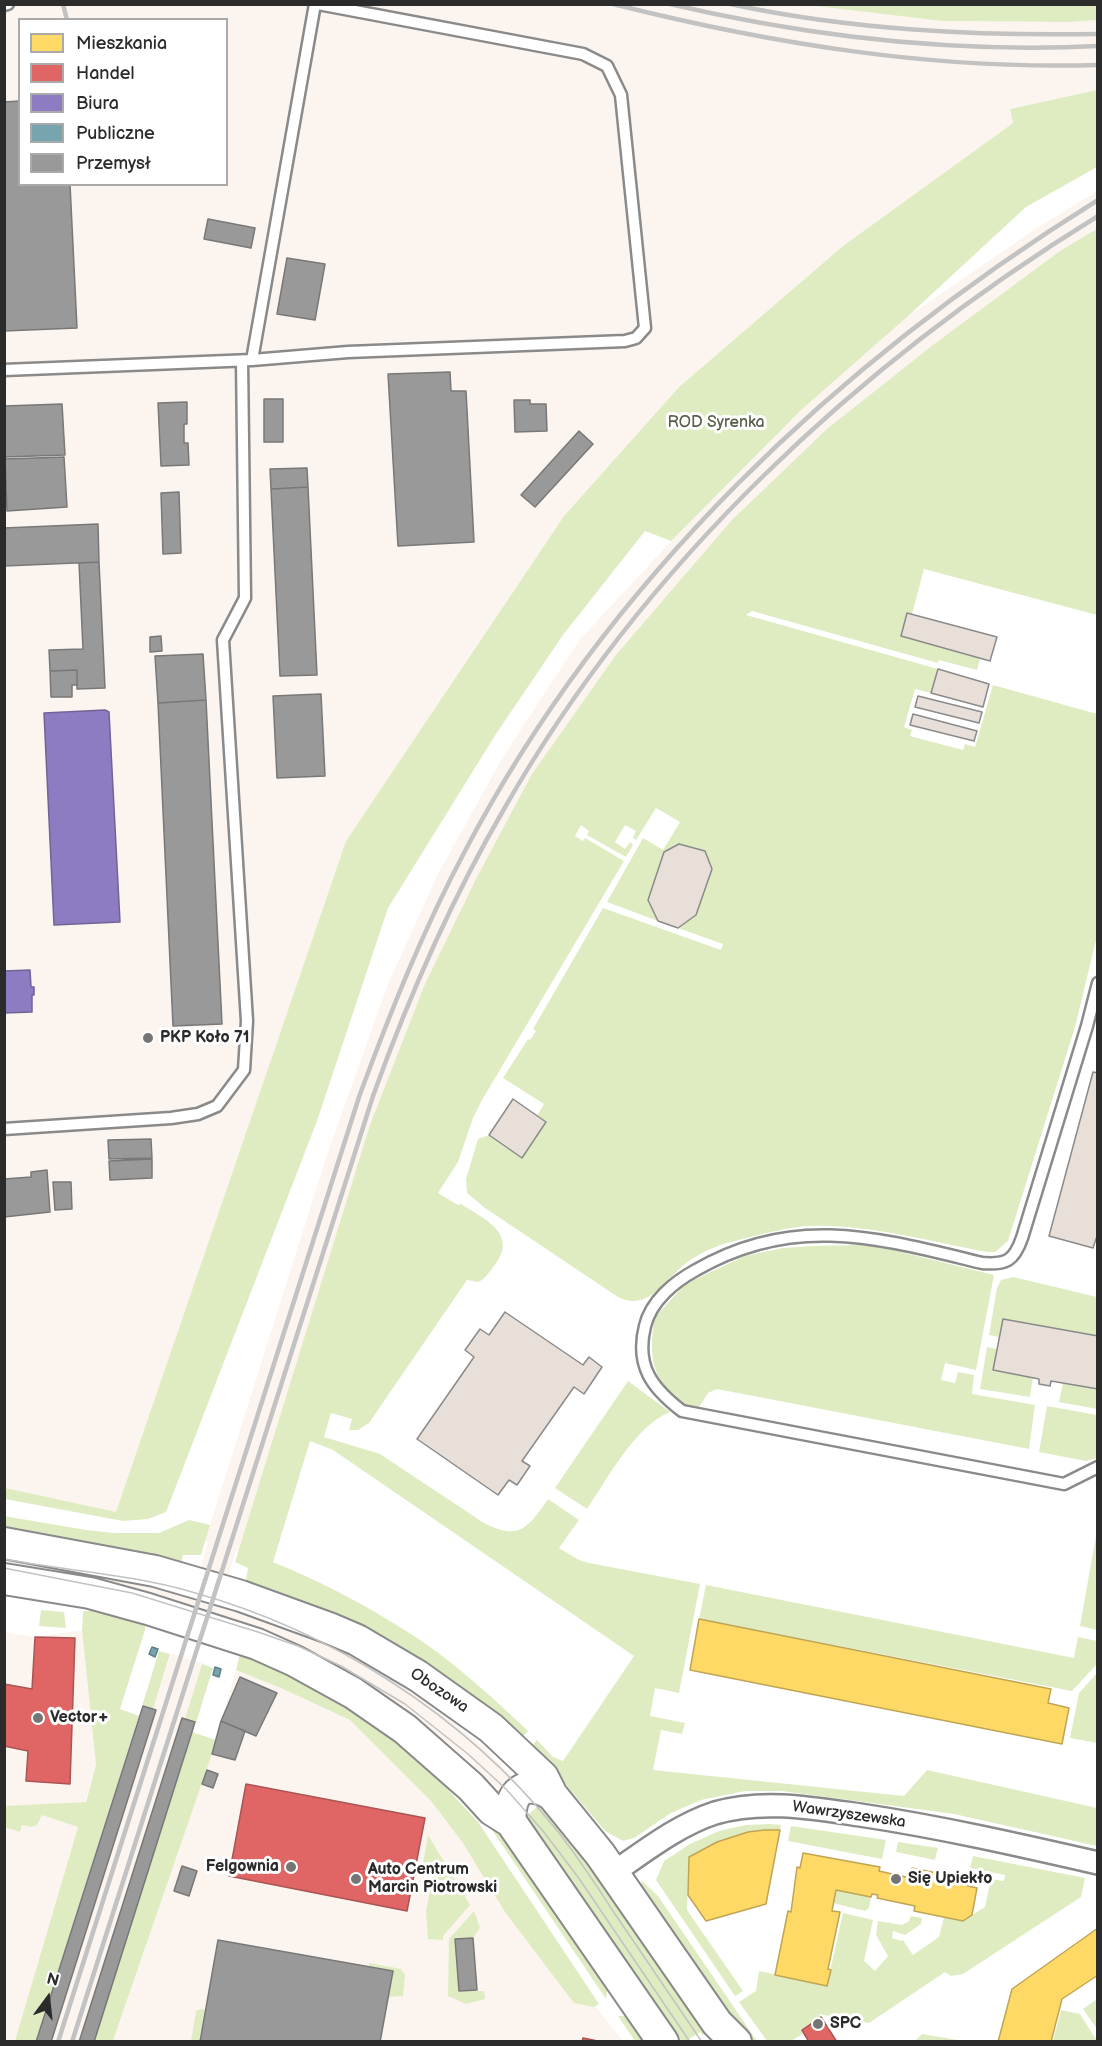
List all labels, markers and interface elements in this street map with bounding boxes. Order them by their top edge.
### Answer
legend [18,18,228,186]
text: Mieszkania [76,33,167,54]
text: Handel [76,63,135,84]
text: Biura [76,93,119,114]
text: Publiczne [76,123,155,144]
text: Przemysł [76,153,150,174]
park label: ROD Syrenka [667,413,765,433]
place label: PKP Koło 71 [160,1028,250,1048]
marker: PKP Koło 71 [141,1031,155,1045]
street label: Obozowa [406,1665,472,1717]
place label: Vector+ [50,1708,109,1728]
marker: Vector+ [31,1711,45,1725]
street label: Wawrzyszewska [791,1798,907,1832]
place label: Felgownia [206,1857,279,1877]
marker: Felgownia [284,1860,298,1874]
place label: Auto Centrum Marcin Piotrowski [368,1860,497,1898]
place label: Się Upiekło [908,1869,992,1889]
marker: Auto Centrum Marcin Piotrowski [349,1872,363,1886]
marker: Się Upiekło [889,1872,903,1886]
north arrow [18,1968,78,2028]
text: N [45,1969,61,1991]
place label: SPC [830,2014,861,2034]
marker: SPC [811,2017,825,2031]

